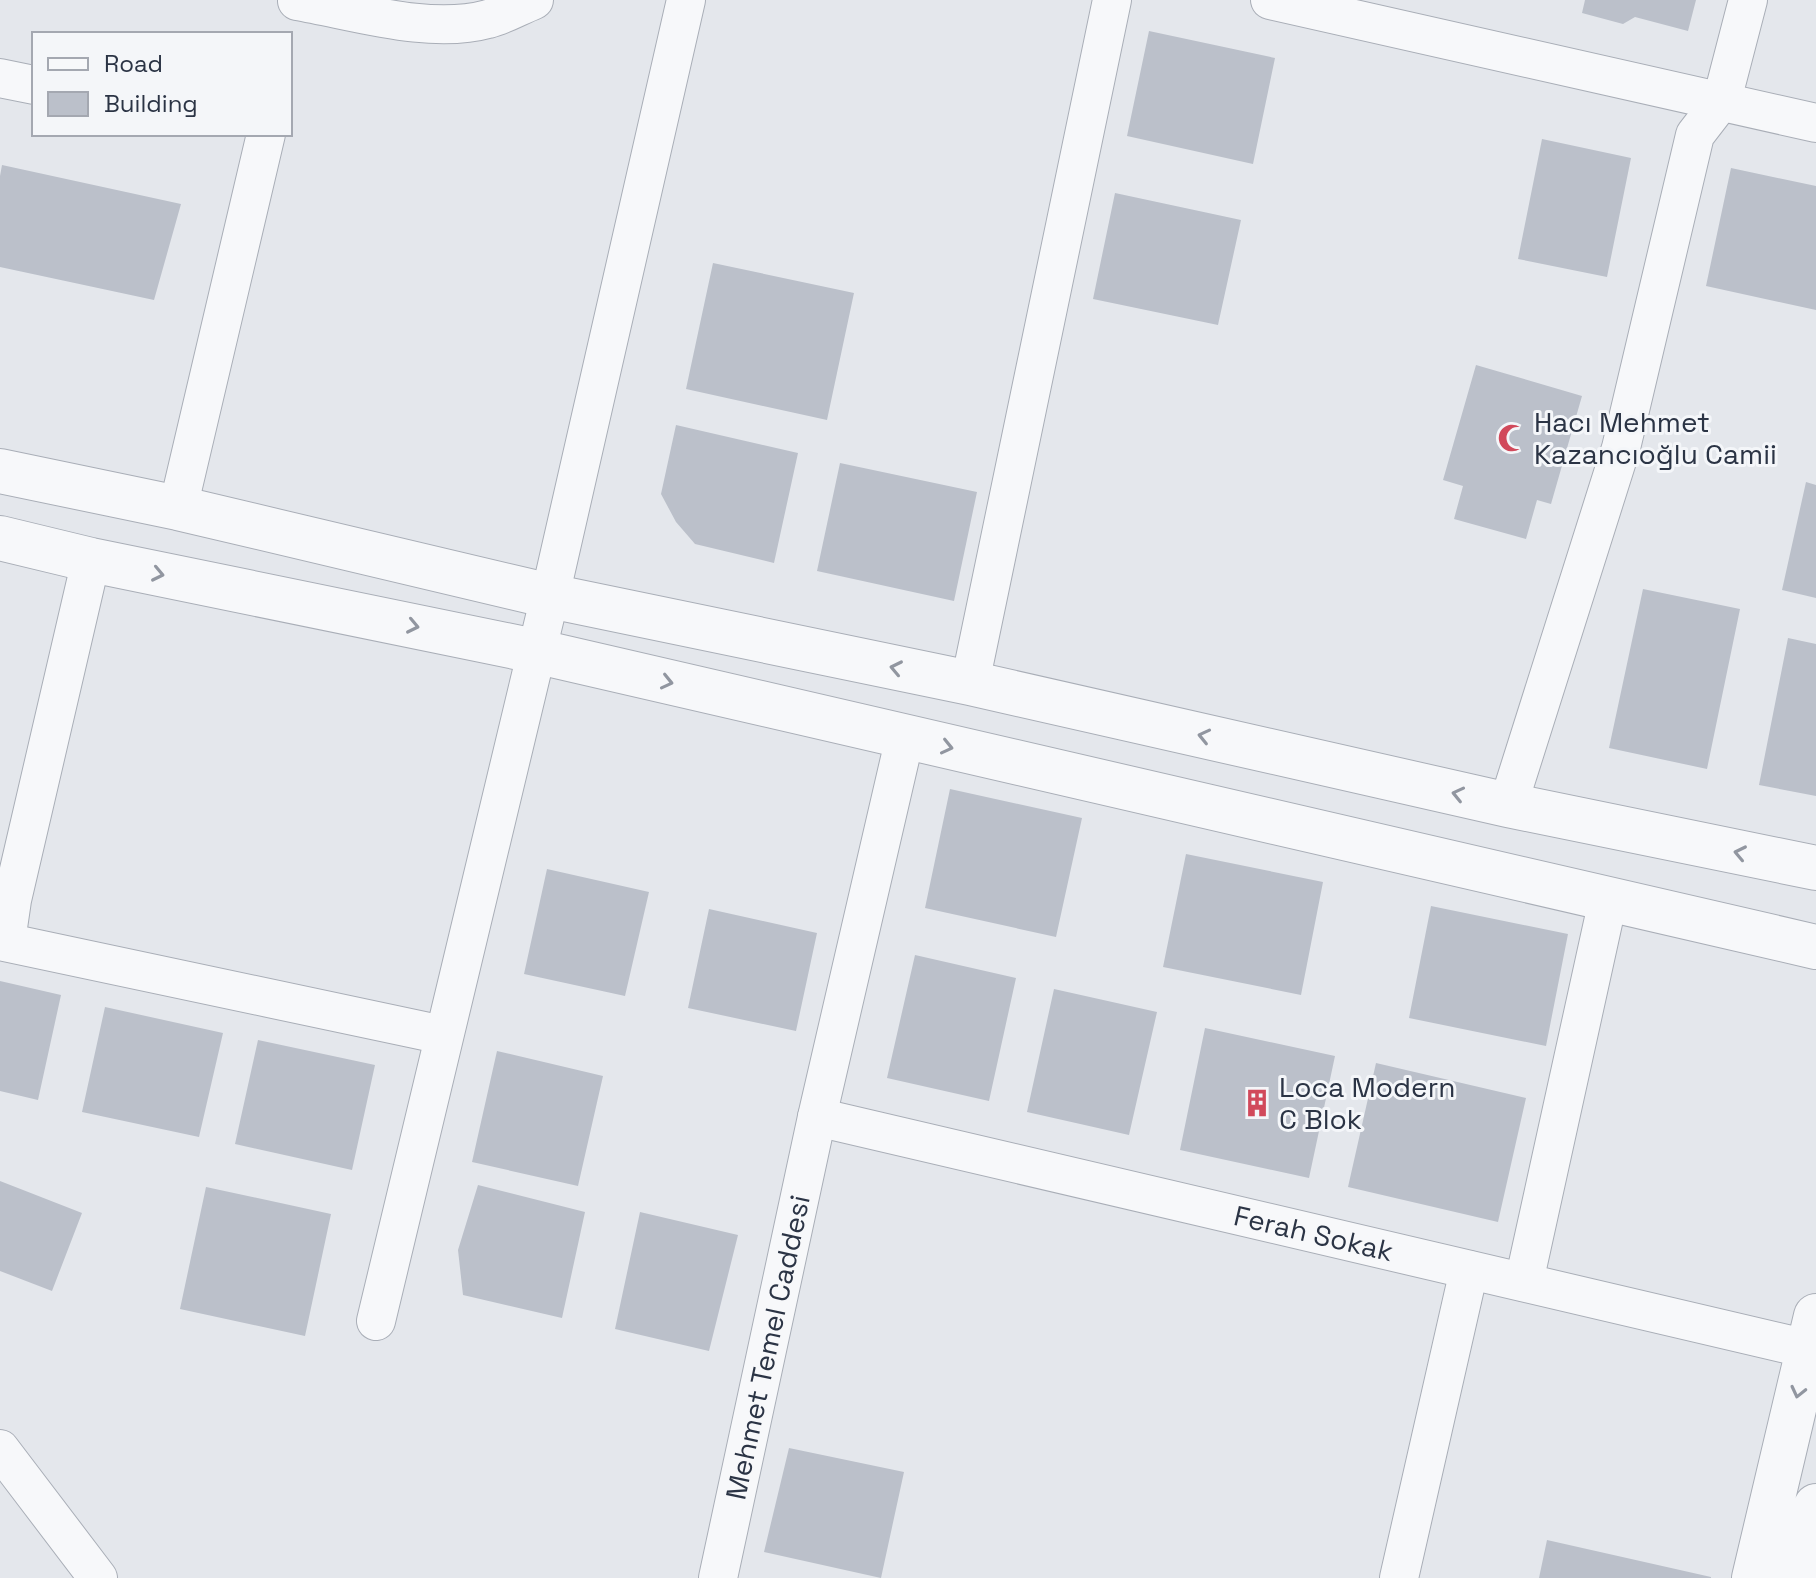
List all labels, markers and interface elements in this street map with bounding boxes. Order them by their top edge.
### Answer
legend [32,32,292,136]
text: Road [104,48,163,79]
text: Building [104,88,198,119]
place label: Hacı Mehmet Kazancıoğlu Camii [1534,404,1777,472]
mosque icon: Hacı Mehmet Kazancıoğlu Camii [1497,423,1527,453]
one-way arrow [151,565,164,582]
one-way arrow [405,617,419,634]
one-way arrow [889,660,903,677]
one-way arrow [659,673,673,690]
one-way arrow [1198,728,1211,745]
one-way arrow [940,738,954,755]
one-way arrow [1451,786,1465,803]
one-way arrow [1733,845,1746,862]
place label: Loca Modern C Blok [1279,1069,1455,1137]
building icon: Loca Modern C Blok [1242,1088,1272,1118]
street label: Mehmet Temel Caddesi [717,1192,818,1503]
street label: Ferah Sokak [1230,1197,1397,1269]
one-way arrow [1790,1385,1807,1399]

